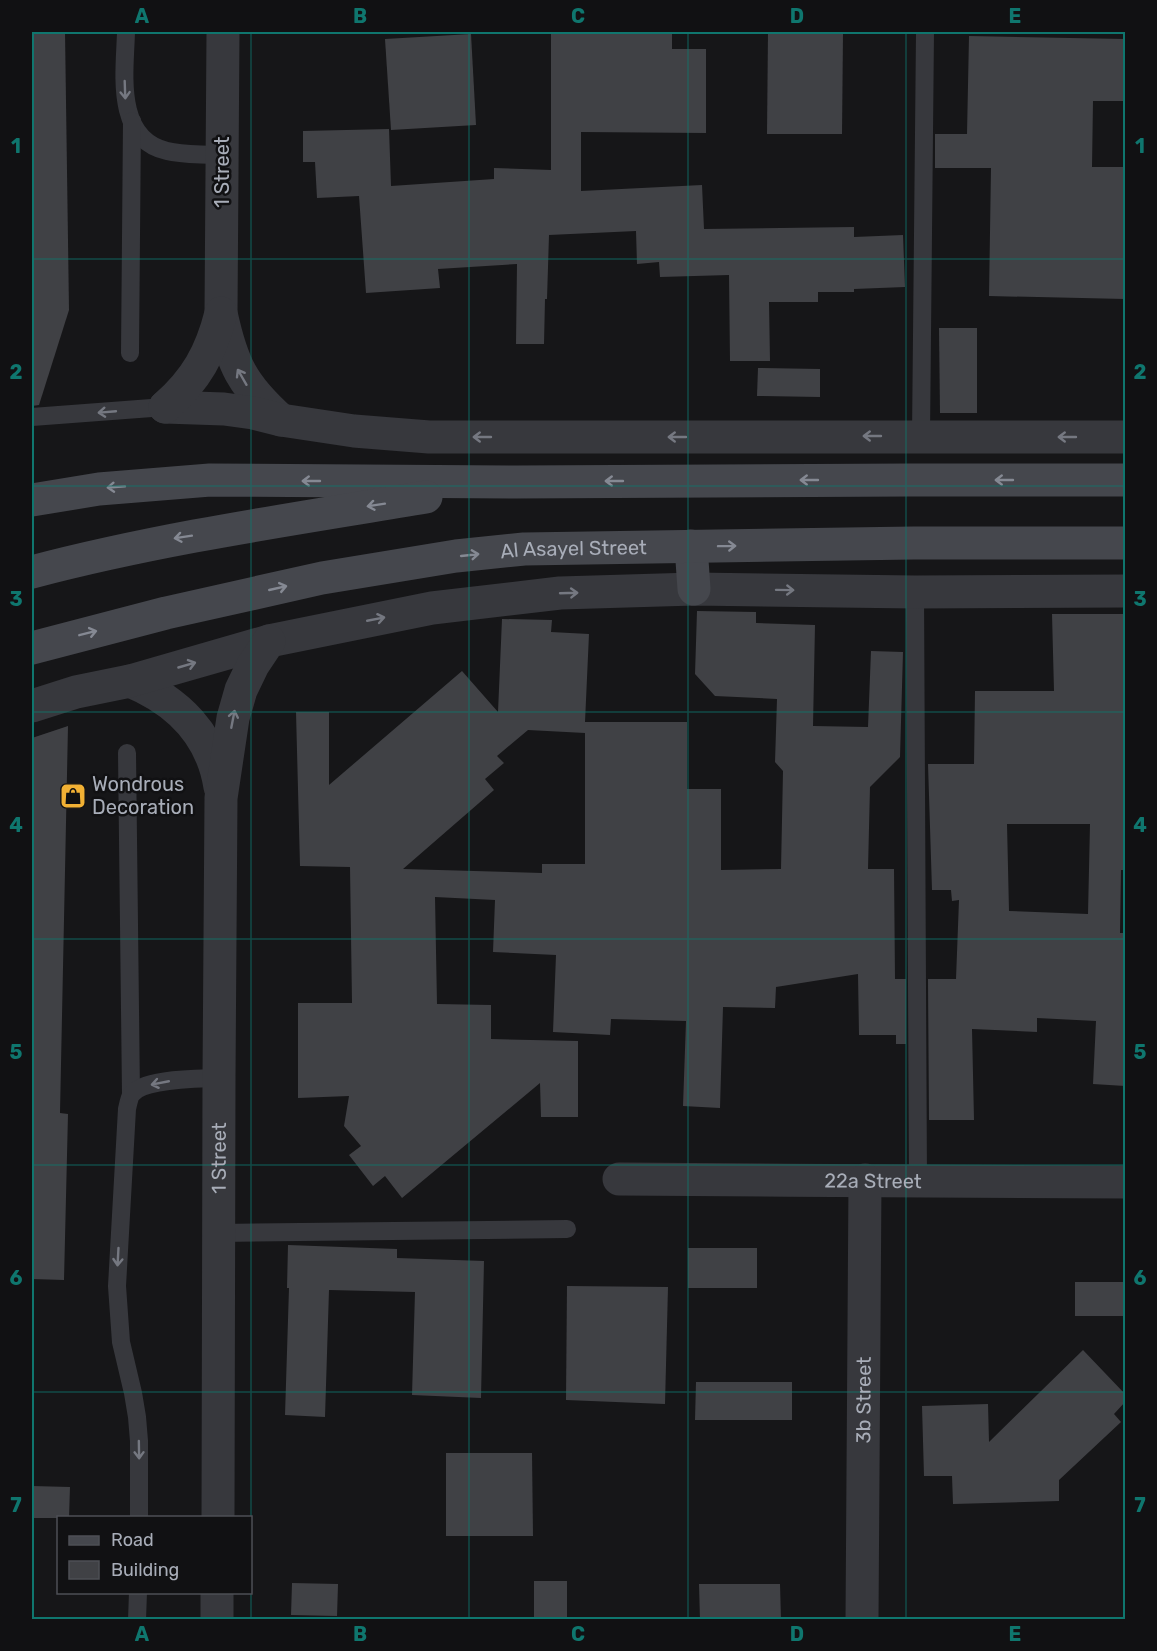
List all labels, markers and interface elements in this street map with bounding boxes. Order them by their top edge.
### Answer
text: A [135,4,150,28]
text: B [353,4,367,28]
text: C [571,4,585,28]
text: D [790,4,804,28]
text: E [1009,4,1021,28]
one-way arrow [119,79,130,99]
text: 1 [11,134,21,158]
text: 1 [1135,134,1145,158]
street label: 1 Street [210,136,234,208]
text: 2 [10,360,23,384]
text: 2 [1134,360,1147,384]
one-way arrow [236,369,248,386]
one-way arrow [98,407,118,418]
one-way arrow [863,430,883,442]
one-way arrow [473,431,493,443]
one-way arrow [668,431,688,443]
one-way arrow [1058,431,1078,443]
one-way arrow [800,474,820,486]
one-way arrow [995,474,1015,486]
one-way arrow [301,475,321,487]
one-way arrow [605,475,625,487]
one-way arrow [107,482,126,493]
one-way arrow [366,500,386,511]
one-way arrow [174,532,194,543]
street label: Al Asayel Street [499,535,647,563]
one-way arrow [717,540,737,551]
one-way arrow [459,549,479,560]
one-way arrow [268,581,287,593]
one-way arrow [775,584,795,596]
text: 3 [9,587,23,611]
one-way arrow [559,587,579,599]
text: 3 [1133,587,1147,611]
one-way arrow [366,613,385,624]
one-way arrow [78,626,97,638]
one-way arrow [177,659,196,670]
one-way arrow [228,710,239,730]
place label: Wondrous Decoration [92,772,194,819]
shop icon: Wondrous Decoration [58,781,88,811]
text: 4 [9,813,23,837]
text: 4 [1133,813,1147,837]
text: 5 [10,1040,23,1064]
text: 5 [1134,1040,1147,1064]
one-way arrow [151,1077,171,1088]
street label: 1 Street [207,1122,231,1194]
street label: 22a Street [824,1169,922,1193]
one-way arrow [113,1246,124,1266]
text: 6 [9,1266,23,1290]
text: 6 [1133,1266,1147,1290]
street label: 3b Street [851,1356,876,1443]
one-way arrow [133,1439,144,1459]
text: 7 [10,1493,22,1517]
text: 7 [1134,1493,1146,1517]
legend [57,1516,252,1594]
text: Road [111,1529,154,1551]
text: Building [111,1559,179,1581]
text: A [135,1622,150,1646]
text: B [353,1622,367,1646]
text: C [571,1622,585,1646]
text: D [790,1622,804,1646]
text: E [1009,1622,1021,1646]

